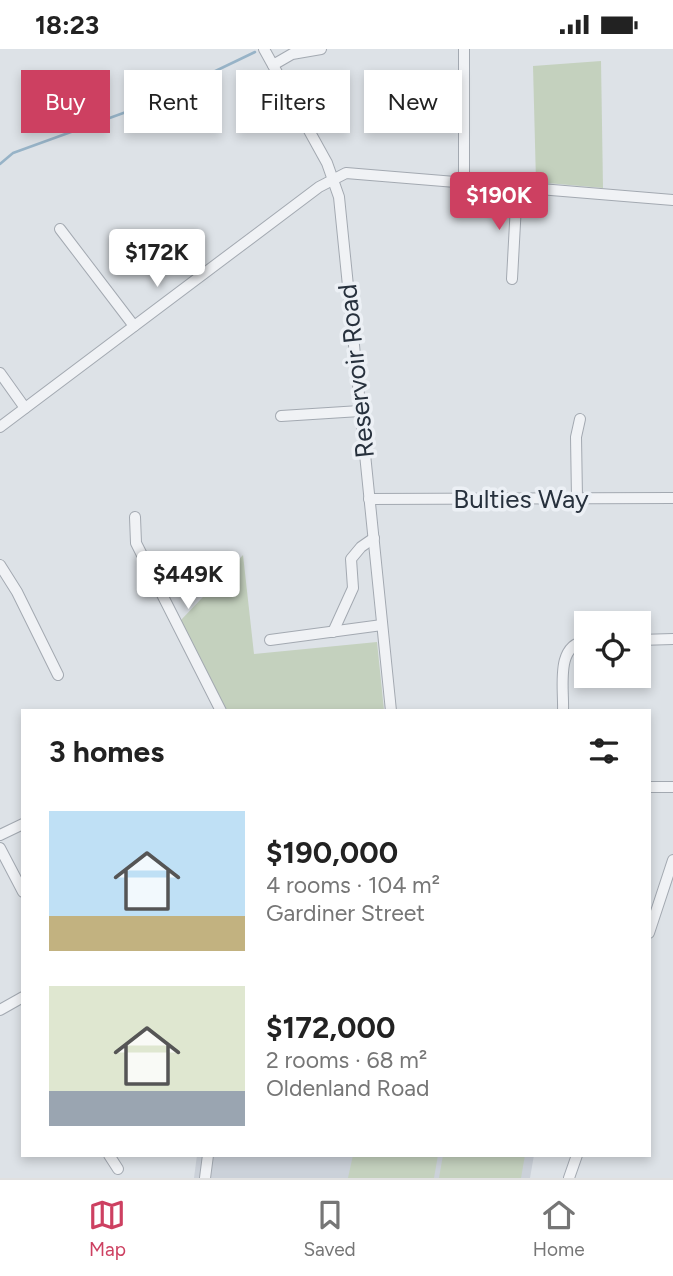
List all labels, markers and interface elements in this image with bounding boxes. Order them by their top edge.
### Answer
text: 18:23 [35,9,99,41]
chip: Buy [21,70,110,133]
chip: Rent [124,70,222,133]
chip: Filters [236,70,350,133]
chip: New [364,70,462,133]
pin: $190K [450,173,548,232]
text: $190K [466,181,532,209]
pin: $172K [108,229,206,289]
text: $172K [125,238,189,266]
street label: Reservoir Road [331,282,381,460]
street label: Bulties Way [453,483,589,515]
pin: $449K [139,552,237,611]
text: $449K [153,560,223,588]
map controls [574,611,651,688]
button: locate [574,611,651,688]
icon: filters [585,732,623,770]
text: 3 homes [49,733,164,770]
text: $190,000 [266,834,398,871]
icon: home [105,839,189,923]
text: 4 rooms · 104 m² [266,871,440,899]
text: Gardiner Street [266,899,425,927]
text: $172,000 [266,1009,395,1046]
icon: home [105,1014,189,1098]
text: 2 rooms · 68 m² [266,1046,427,1074]
text: Oldenland Road [266,1074,430,1102]
tab: Map [88,1196,126,1261]
tab: Saved [303,1196,356,1261]
tab: Home [533,1196,585,1261]

